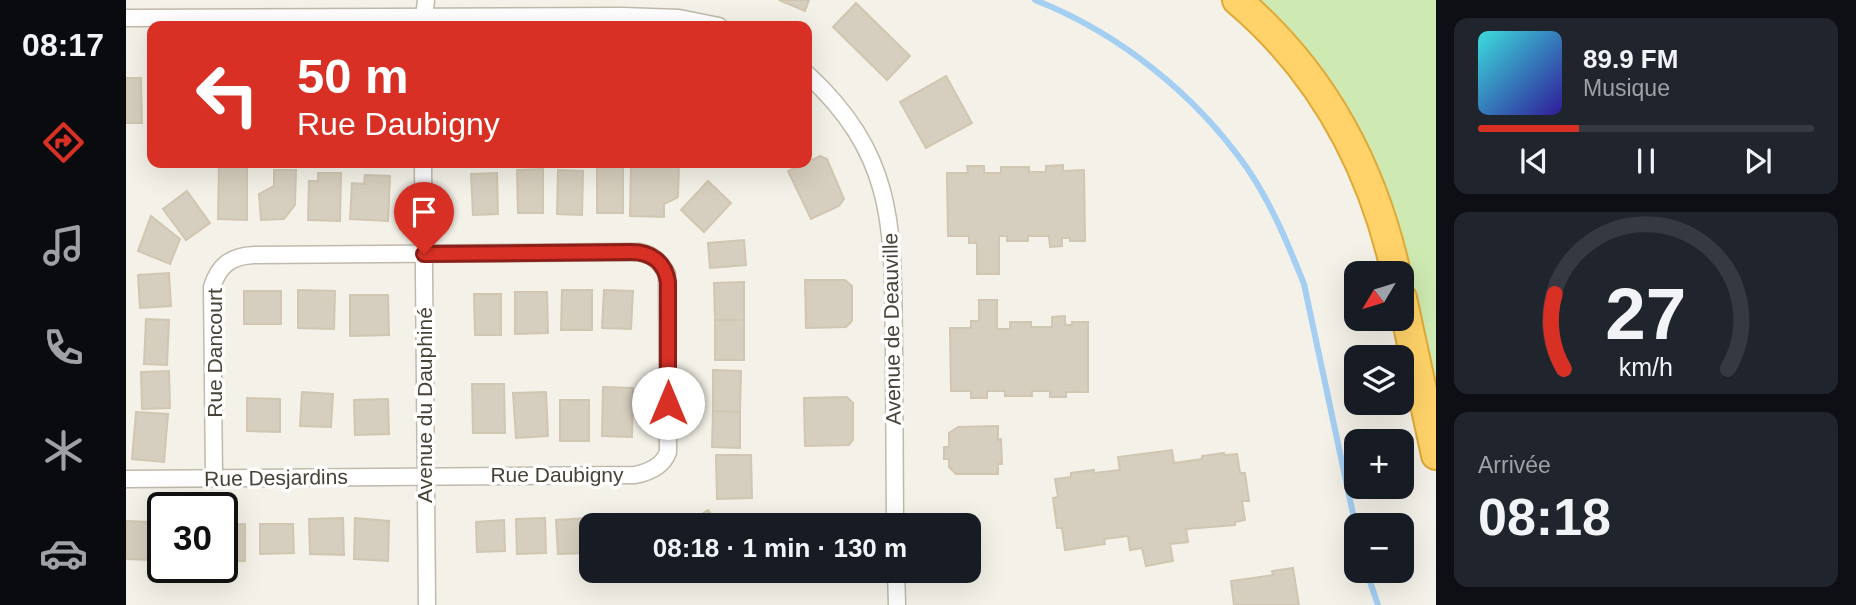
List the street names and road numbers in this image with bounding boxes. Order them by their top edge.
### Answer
street label: Avenue de Deauville [878,233,905,425]
street label: Rue Dancourt [203,288,226,418]
street label: Avenue du Dauphiné [413,307,436,503]
street label: Rue Daubigny [490,463,624,486]
street label: Rue Desjardins [204,465,348,490]

